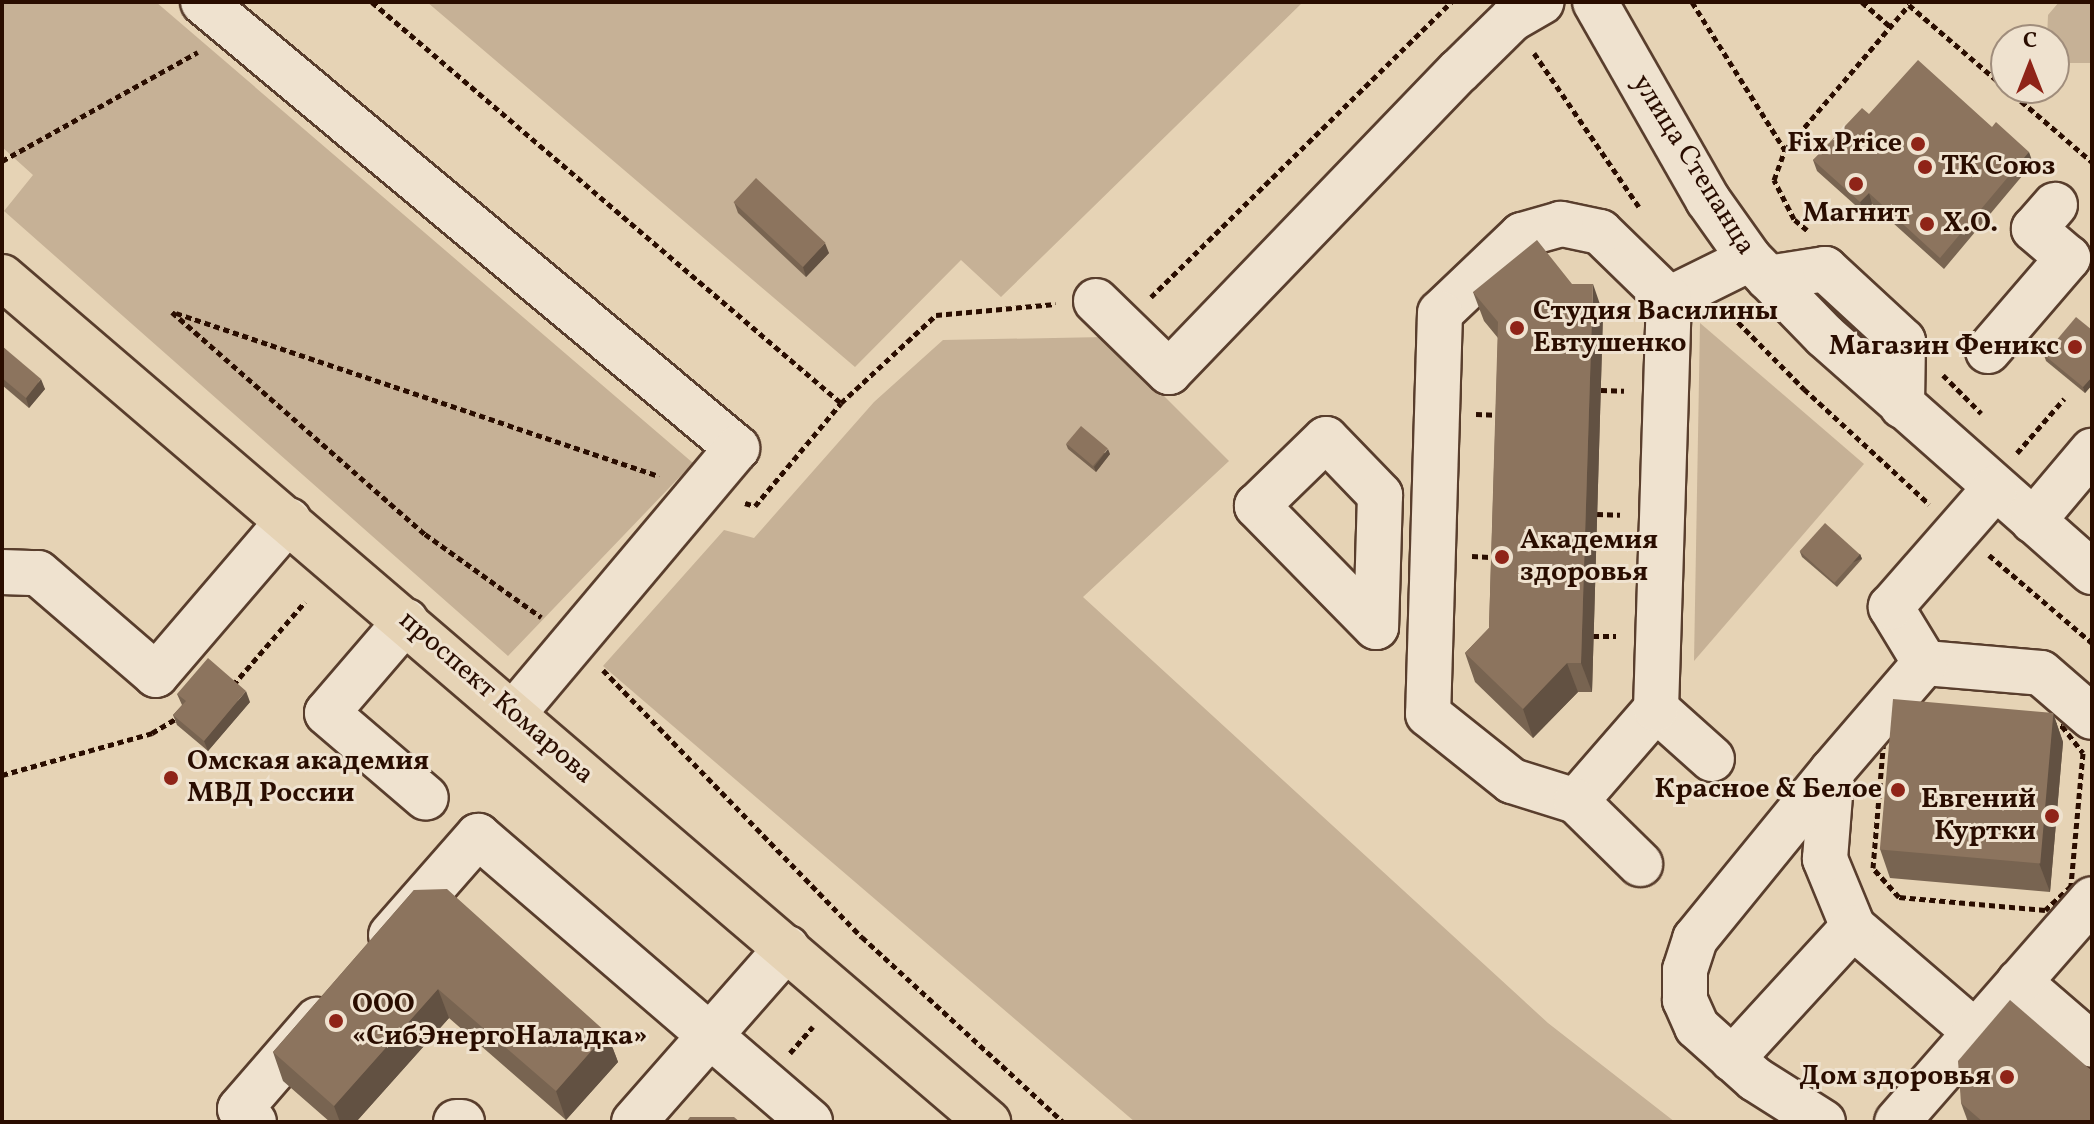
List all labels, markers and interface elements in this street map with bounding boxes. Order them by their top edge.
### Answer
north arrow [1990,24,2070,104]
text: С [2023,26,2037,57]
street label: улица Степанца [1624,68,1762,262]
place label: Fix Price [1787,127,1902,161]
marker: Fix Price [1909,135,1927,153]
place label: ТК Союз [1941,150,2055,184]
marker: ТК Союз [1916,158,1934,176]
marker: Магнит [1847,175,1865,193]
place label: Магнит [1802,197,1910,231]
place label: X.O. [1943,207,1998,241]
marker: X.O. [1918,215,1936,233]
place label: Студия Василины Евтушенко [1533,295,1778,361]
marker: Студия Василины Евтушенко [1508,319,1526,337]
place label: Магазин Феникс [1829,330,2059,364]
marker: Магазин Феникс [2066,338,2084,356]
place label: Академия здоровья [1520,524,1658,590]
marker: Академия здоровья [1491,546,1513,568]
street label: проспект Комарова [392,604,600,792]
place label: Омская академия МВД России [187,745,429,811]
marker: Омская академия МВД России [162,769,180,787]
place label: Красное & Белое [1655,773,1882,807]
marker: Красное & Белое [1889,781,1907,799]
place label: Евгений Куртки [1921,783,2036,849]
marker: Евгений Куртки [2043,807,2061,825]
place label: ООО «СибЭнергоНаладка» [352,988,647,1054]
marker: ООО «СибЭнергоНаладка» [327,1012,345,1030]
place label: Дом здоровья [1799,1060,1991,1094]
marker: Дом здоровья [1998,1068,2016,1086]

